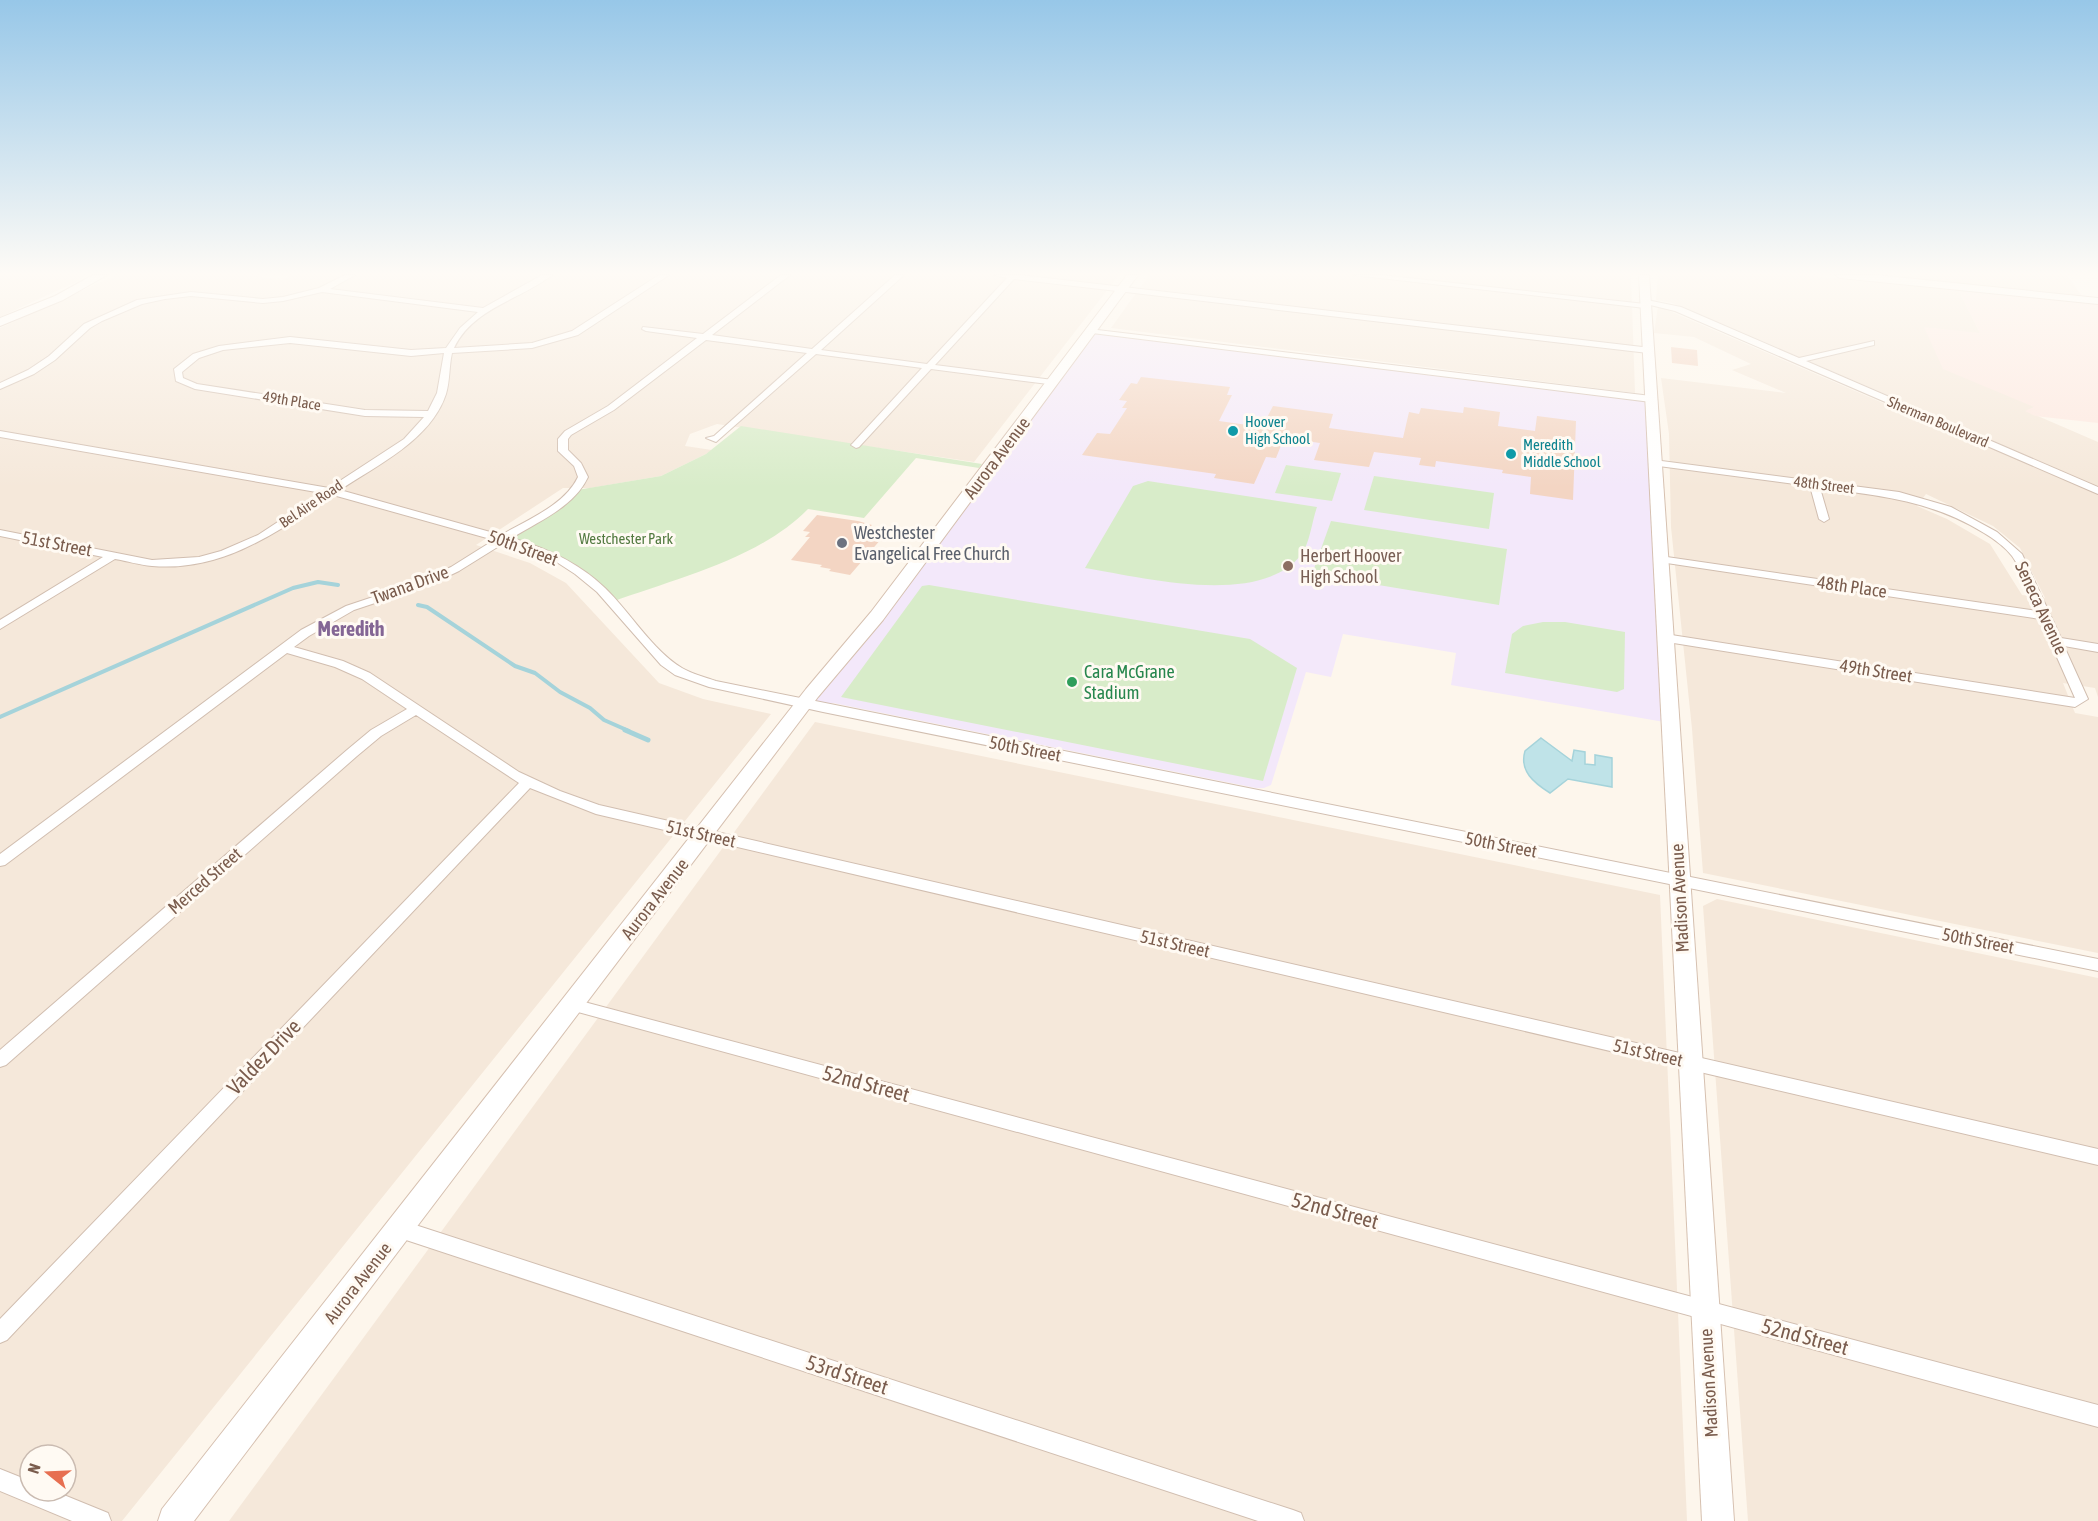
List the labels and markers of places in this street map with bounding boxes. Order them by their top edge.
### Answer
place label: Hoover High School [1245,413,1310,447]
marker: Hoover High School [1226,424,1240,438]
place label: Meredith Middle School [1523,436,1601,470]
marker: Meredith Middle School [1504,447,1518,461]
place label: Westchester Evangelical Free Church [854,522,1010,564]
marker: Westchester Evangelical Free Church [835,536,849,550]
place label: Herbert Hoover High School [1300,545,1402,587]
marker: Herbert Hoover High School [1281,559,1295,573]
place label: Cara McGrane Stadium [1084,661,1175,703]
marker: Cara McGrane Stadium [1065,675,1079,689]

